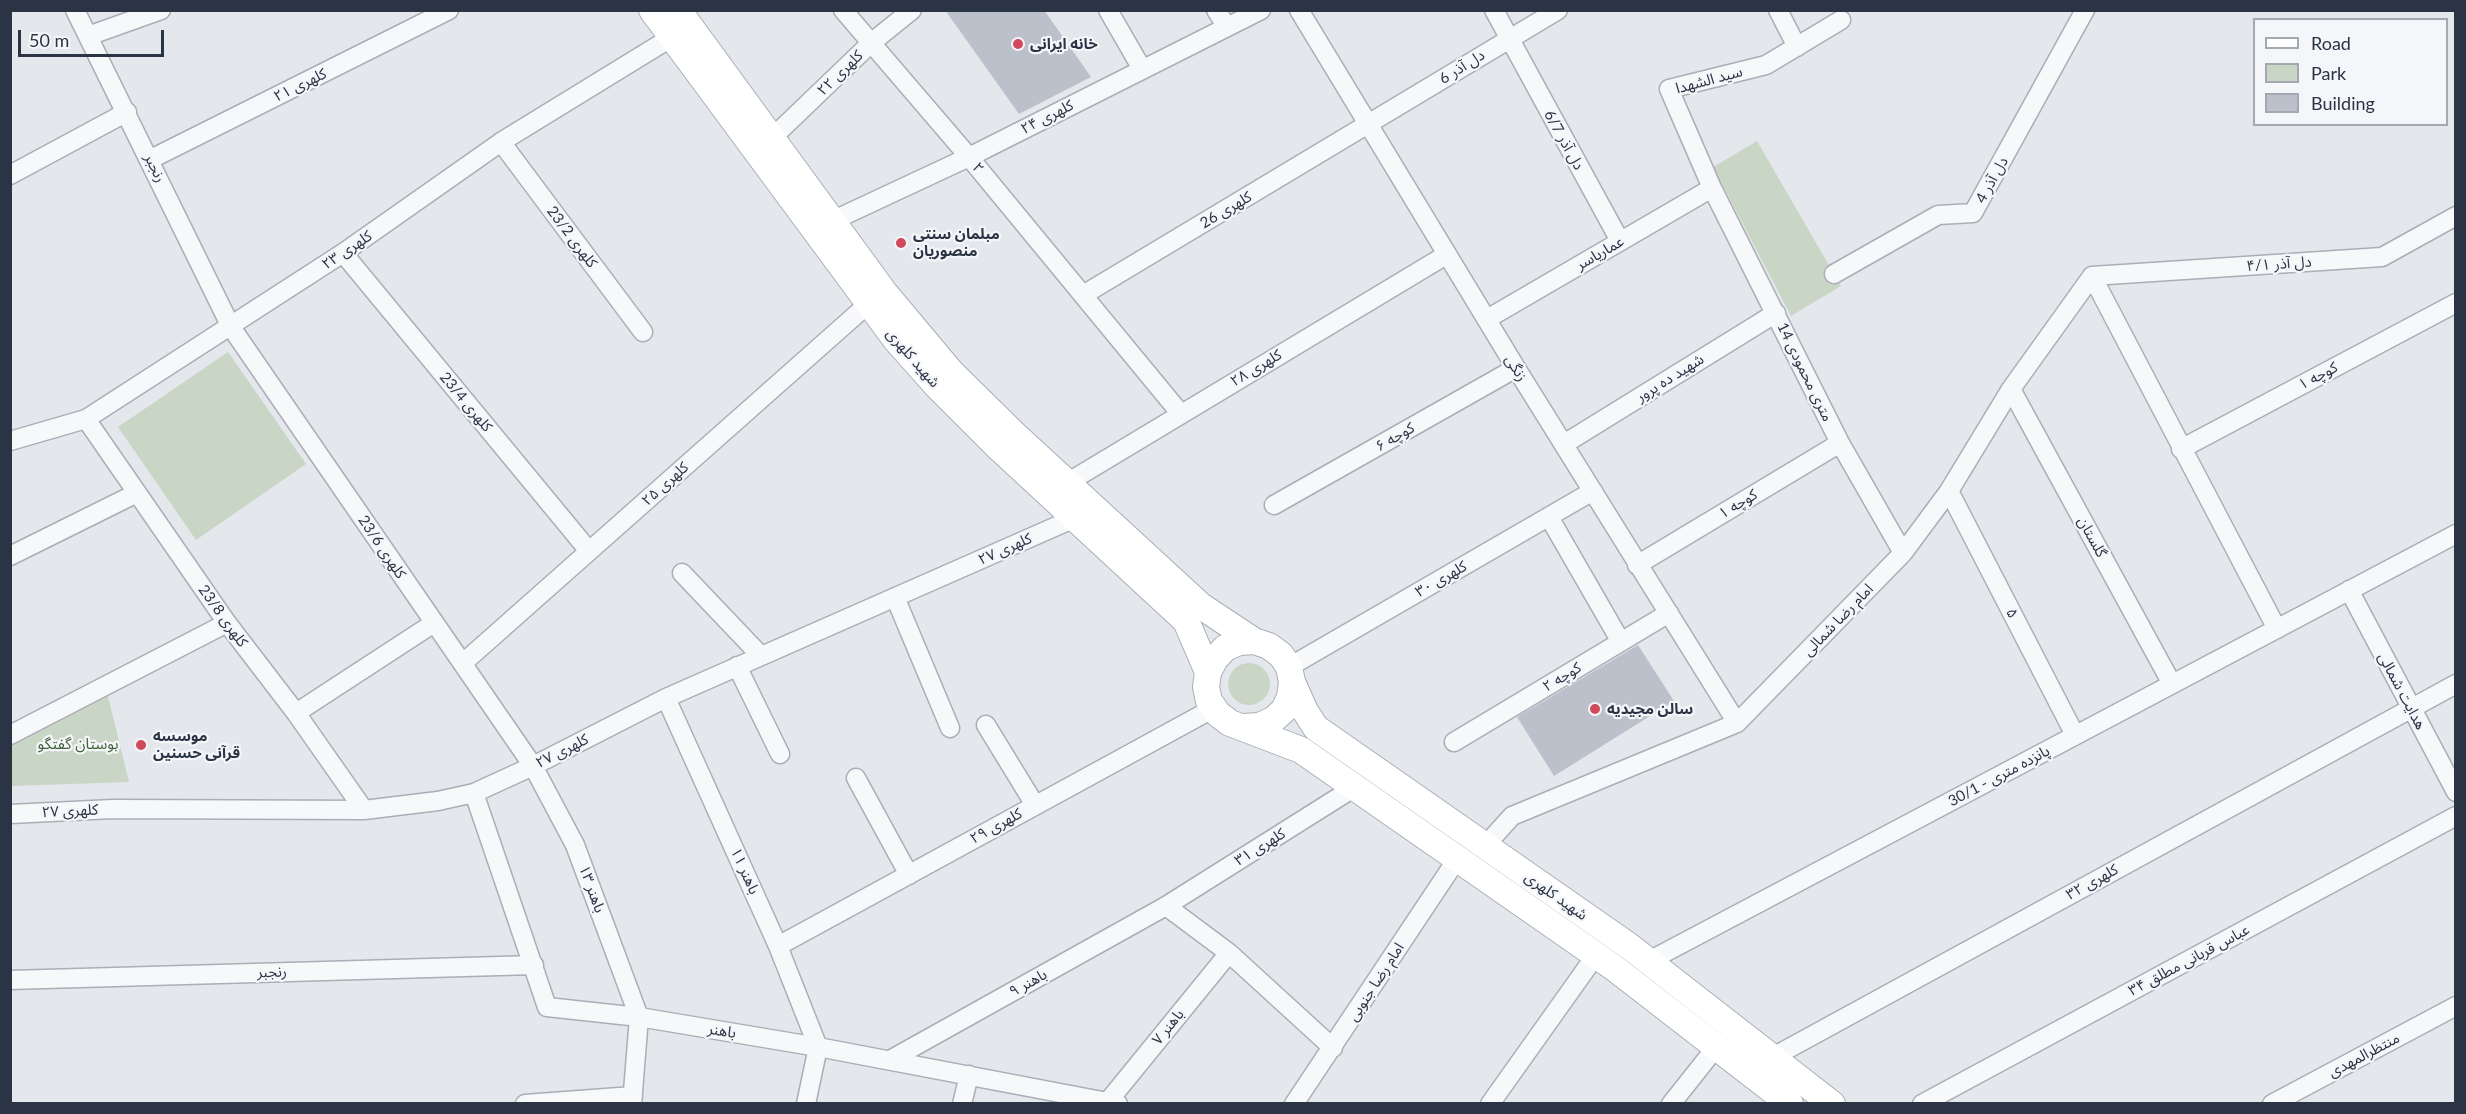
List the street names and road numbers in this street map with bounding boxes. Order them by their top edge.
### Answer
street label: دل آذر 6 [1436,46,1488,88]
street label: کلهری ۲۲ [813,47,867,99]
street label: سید الشهدا [1674,62,1744,98]
street label: کلهری ۲۱ [271,64,329,106]
street label: کلهری ۲۴ [1018,96,1076,138]
street label: دل آذر 6/7 [1540,107,1588,173]
street label: رنجبر [140,151,170,185]
street label: دل آذر 4 [1972,154,2012,206]
street label: ۲ [968,159,988,177]
street label: کلهری 26 [1197,188,1255,232]
street label: کلهری 23/2 [543,203,601,271]
street label: کلهری ۲۳ [318,227,376,273]
street label: عماریاسر [1573,232,1627,274]
street label: دل آذر ۴/۱ [2246,253,2312,275]
street label: 14 متری محمودی [1773,320,1837,424]
street label: شهید کلهری [882,325,944,391]
street label: کلهری ۲۸ [1227,346,1285,390]
street label: شهید ده پرور [1633,350,1707,406]
street label: زنگی [1501,351,1531,385]
street label: کوچه ۱ [2295,358,2341,394]
street label: کلهری 23/4 [436,369,496,435]
street label: ۶ کوچه [1372,419,1418,455]
street label: کلهری ۲۵ [638,458,692,510]
street label: ۱ کوچه [1715,486,1761,522]
street label: کلهری 23/6 [354,512,410,582]
street label: گلستان [2074,514,2110,560]
street label: کلهری ۲۷ [975,529,1035,569]
street label: کلهری ۳۰ [1412,557,1470,601]
street label: امام رضا شمالی [1799,580,1877,660]
street label: کلهری 23/8 [194,581,252,651]
street label: ۵ [2002,605,2022,621]
street label: هدایت شمالی [2374,649,2430,733]
street label: ۲ کوچه [1539,659,1585,695]
street label: کلهری ۲۷ [533,730,591,772]
street label: 30/1 - پانزده متری [1945,742,2053,810]
street label: کلهری ۲۷ [41,801,99,821]
street label: کلهری ۲۹ [967,804,1025,848]
street label: کلهری ۳۱ [1231,824,1289,870]
street label: باهنر ۱۱ [727,845,763,897]
street label: کلهری ۳۲ [2063,860,2121,904]
street label: باهنر ۱۳ [575,863,609,915]
street label: شهید کلهری [1521,868,1591,924]
street label: عباس قربانی مطلق ۳۴ [2125,920,2253,1000]
street label: امام رضا جنوبی [1344,939,1408,1025]
street label: رنجبر [257,962,287,982]
street label: باهنر ۹ [1006,965,1050,1001]
street label: باهنر ۷ [1148,1006,1188,1048]
street label: باهنر [707,1020,737,1042]
street label: منتظرالمهدی [2325,1029,2403,1081]

